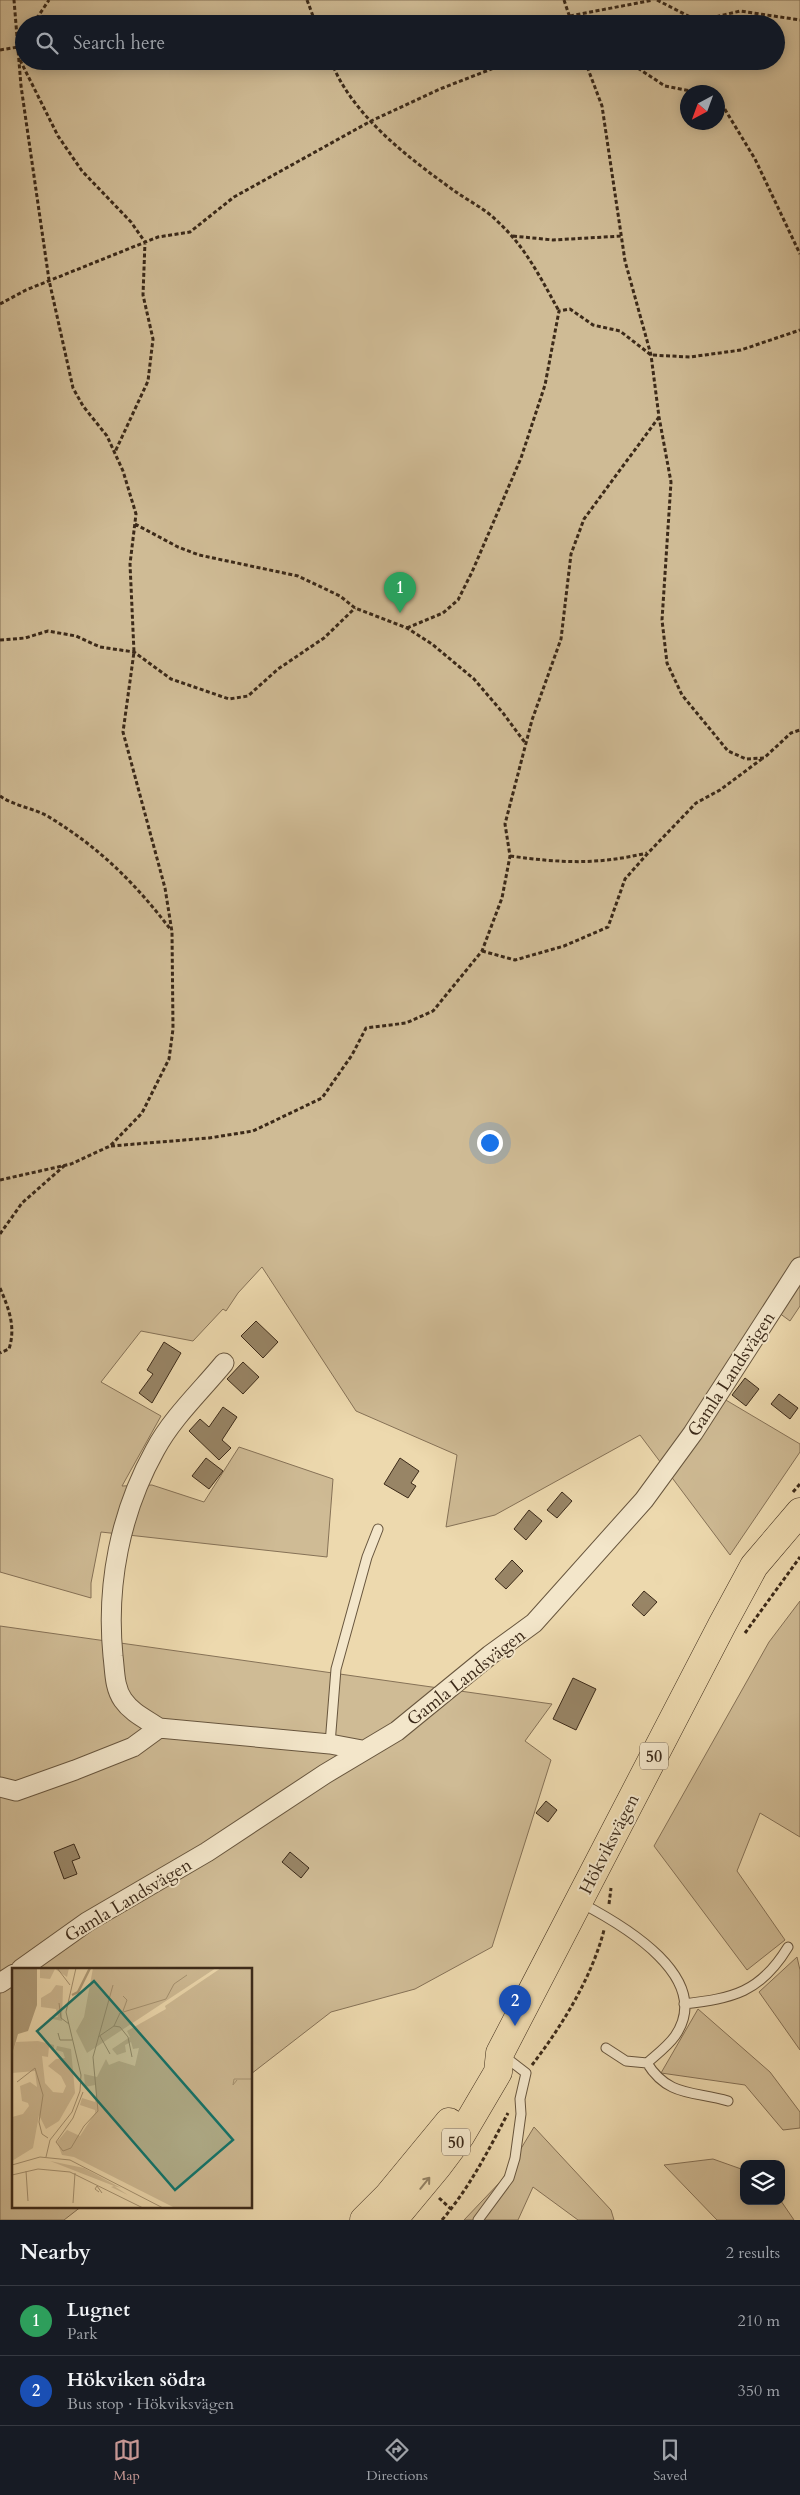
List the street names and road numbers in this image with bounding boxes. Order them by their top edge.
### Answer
street label: Gamla Landsvägen [682,1306,782,1442]
street label: Gamla Landsvägen [402,1623,532,1732]
road number: 50 [640,1742,668,1770]
street label: Hökviksvägen [573,1789,646,1899]
street label: Gamla Landsvägen [60,1852,197,1948]
road number: 50 [442,2128,470,2156]

